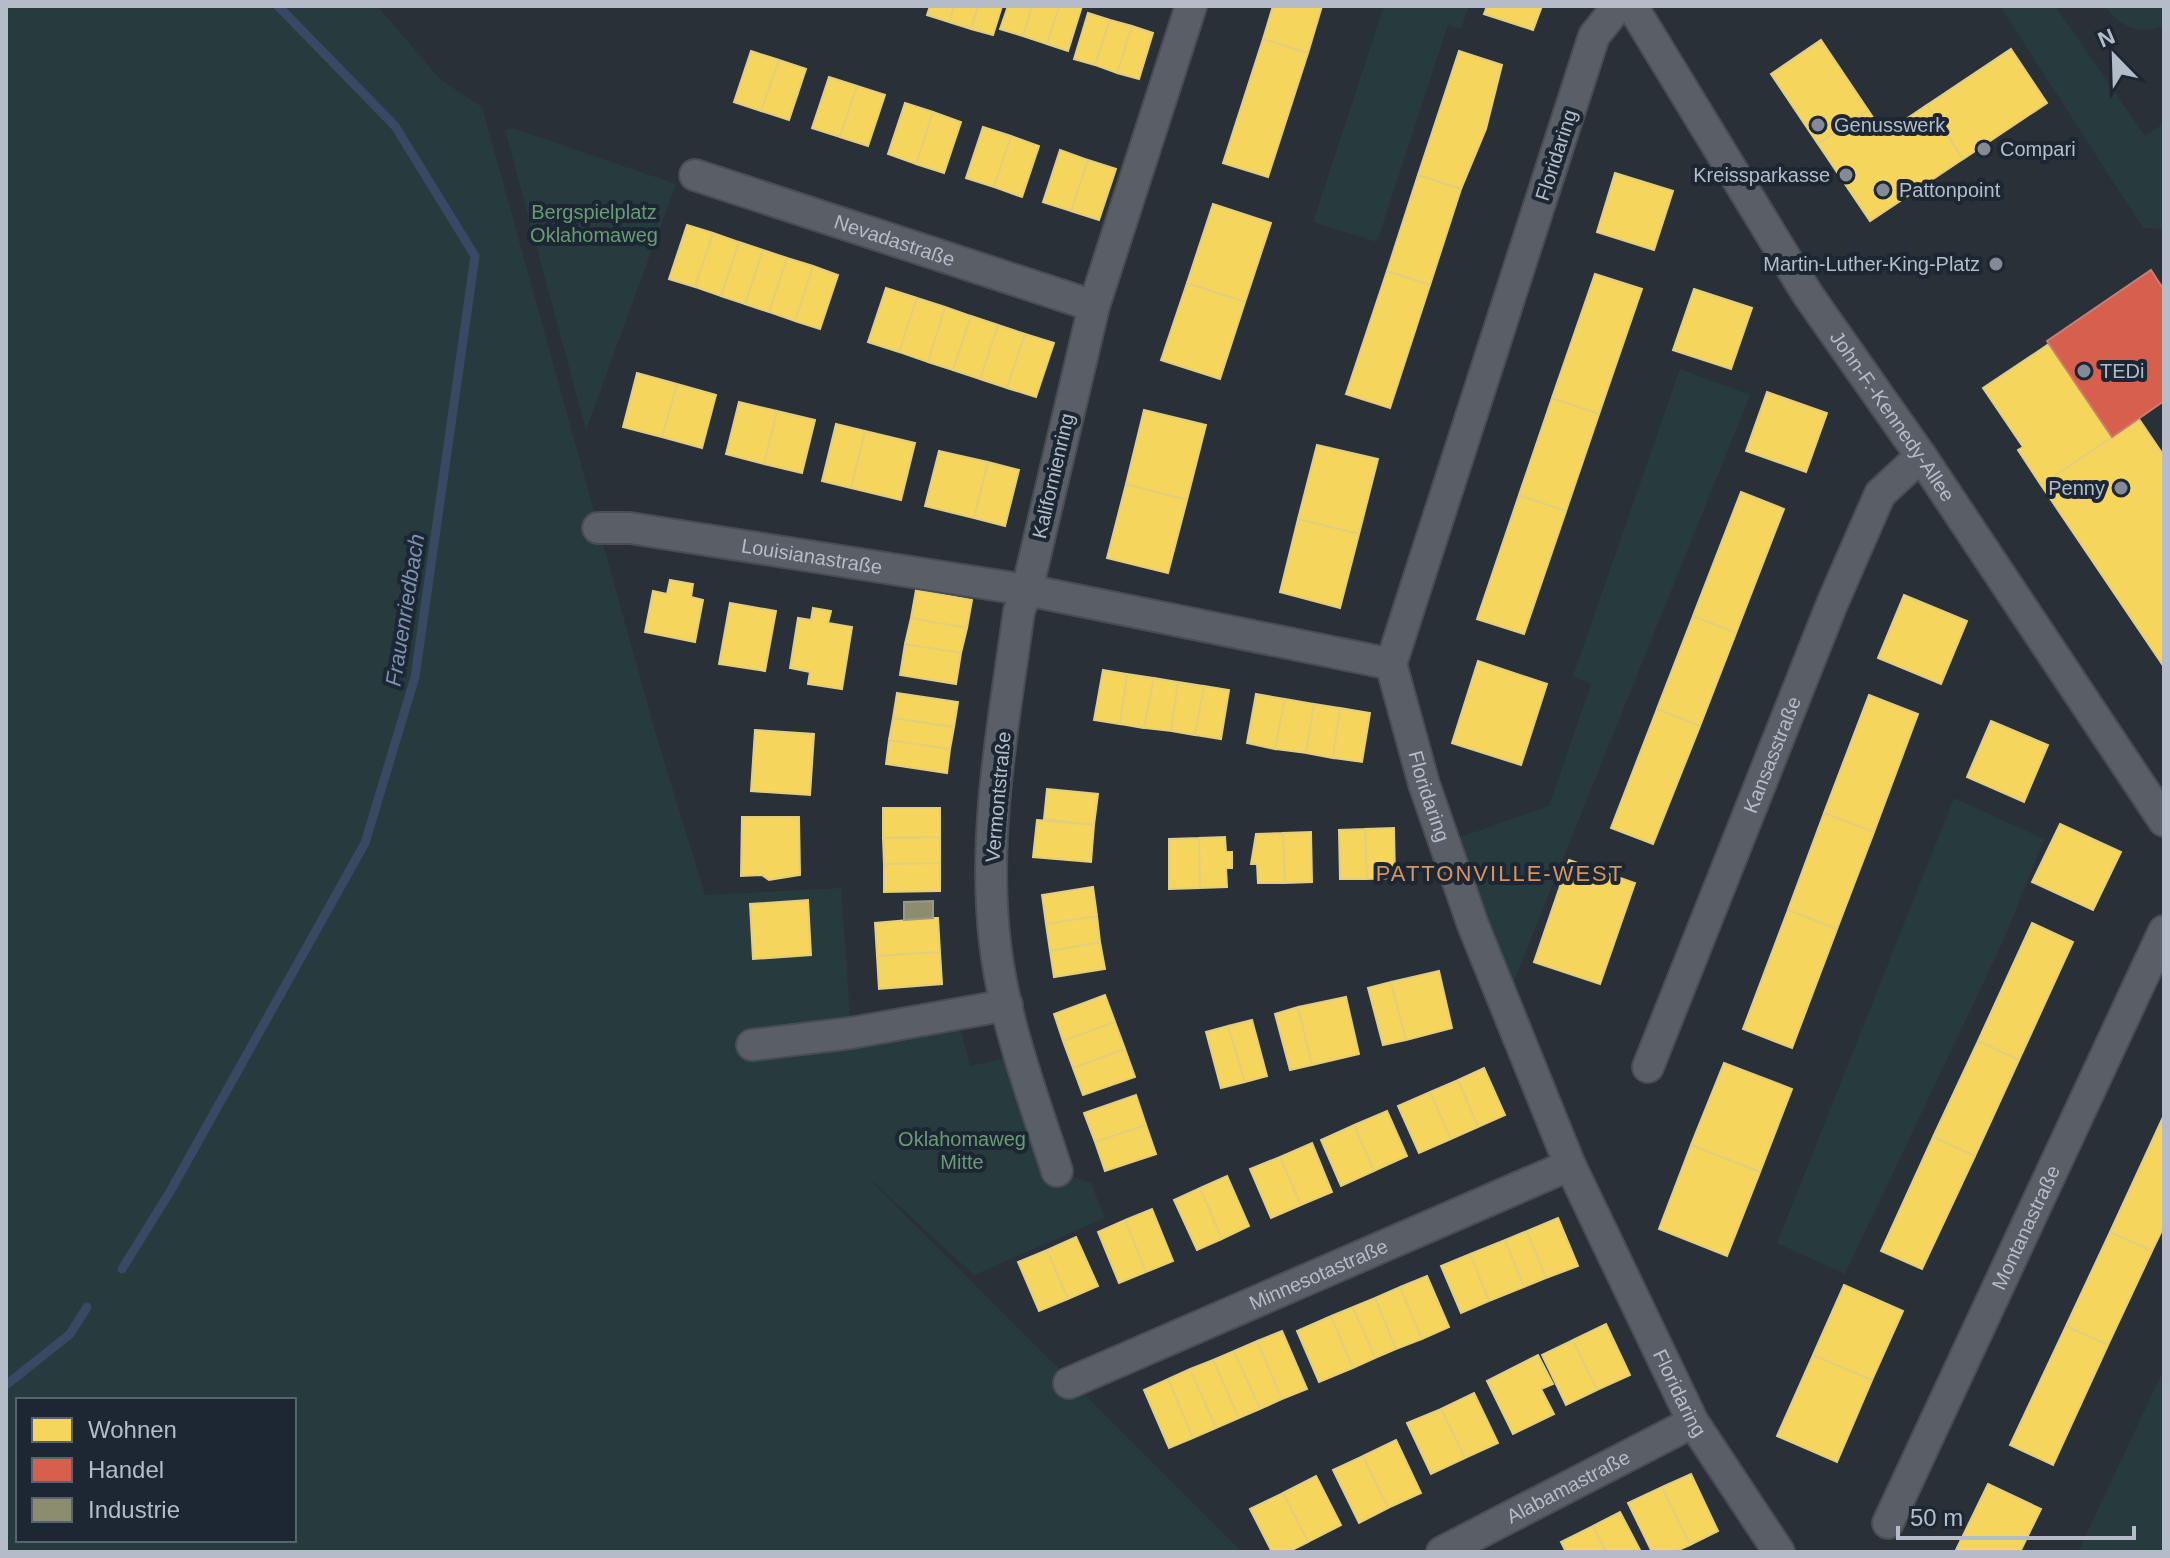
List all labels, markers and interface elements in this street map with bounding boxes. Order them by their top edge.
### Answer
north arrow [2074,16,2154,96]
text: N [2094,23,2119,53]
street label: Floridaring [1531,107,1581,203]
place label: Genusswerk [1834,114,1946,136]
marker: Genusswerk [1809,116,1827,134]
place label: Compari [2000,138,2076,160]
marker: Compari [1975,140,1993,158]
place label: Kreissparkasse [1693,164,1830,186]
marker: Kreissparkasse [1837,166,1855,184]
place label: Pattonpoint [1899,179,2001,201]
marker: Pattonpoint [1874,181,1892,199]
park label: Bergspielplatz Oklahomaweg [530,201,658,246]
street label: Nevadastraße [831,210,958,271]
place label: Martin-Luther-King-Platz [1763,253,1980,275]
marker: Martin-Luther-King-Platz [1987,255,2005,273]
street label: John-F.-Kennedy-Allee [1826,327,1959,505]
place label: TEDi [2100,360,2144,382]
marker: TEDi [2075,362,2093,380]
street label: Kalifornienring [1028,411,1078,541]
place label: Penny [2048,477,2105,499]
marker: Penny [2112,479,2130,497]
water label: Frauenriedbach [381,532,429,688]
street label: Louisianastraße [740,535,884,578]
street label: Kansasstraße [1739,693,1805,816]
street label: Vermontstraße [981,731,1015,863]
street label: Floridaring [1404,748,1454,845]
district label: PATTONVILLE-WEST [1376,861,1624,886]
park label: Oklahomaweg Mitte [898,1128,1026,1173]
street label: Montanastraße [1987,1162,2064,1293]
street label: Minnesotastraße [1246,1235,1391,1314]
street label: Floridaring [1649,1346,1711,1441]
legend [16,1398,296,1542]
text: Wohnen [88,1416,177,1443]
street label: Alabamastraße [1503,1446,1633,1528]
text: Handel [88,1456,164,1483]
scale bar [1898,1490,2134,1540]
text: Industrie [88,1496,180,1523]
text: 50 m [1910,1504,1963,1531]

